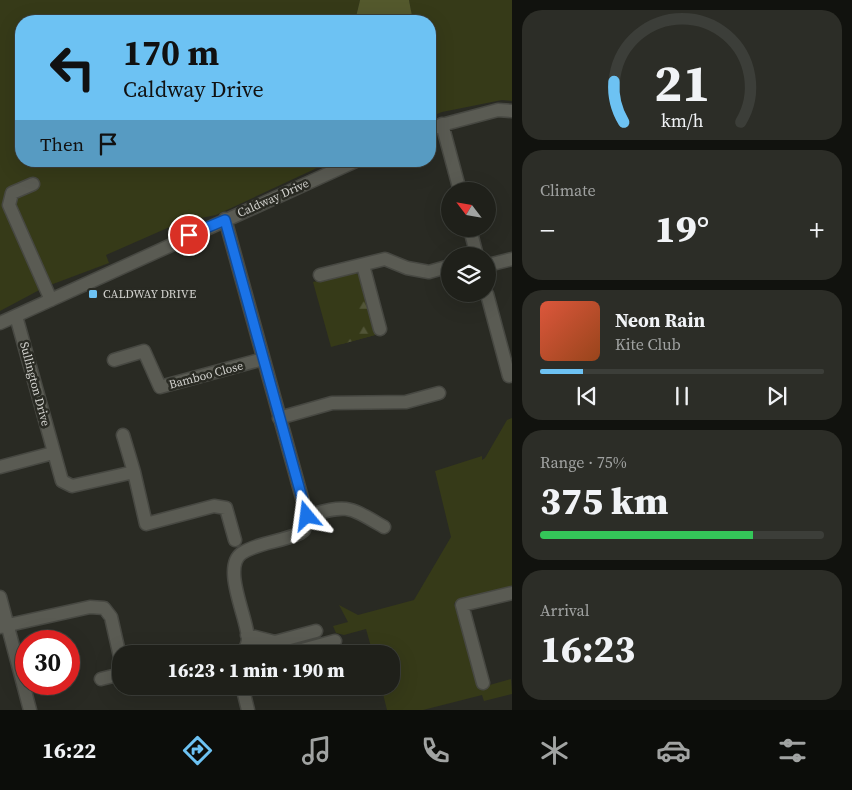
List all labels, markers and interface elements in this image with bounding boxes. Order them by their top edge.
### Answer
text: 170 m [123,29,219,77]
icon: left [40,35,105,100]
text: 21 [654,47,710,118]
text: Caldway Drive [123,74,264,104]
text: km/h [661,108,704,133]
icon: arrive [94,130,122,158]
text: Then [40,131,84,157]
street label: Caldway Drive [235,175,311,221]
text: Climate [540,179,596,201]
north arrow [441,182,496,238]
map controls [441,182,496,302]
text: 19° [655,203,709,255]
text: − [540,211,555,249]
text: + [809,211,824,249]
pin [168,214,210,256]
icon: arrive [175,221,203,249]
button: layers [441,247,496,302]
place label: CALDWAY DRIVE [103,286,196,302]
marker: CALDWAY DRIVE [87,288,99,300]
text: Neon Rain [615,307,705,333]
text: Kite Club [615,333,681,355]
street label: Sullington Drive [16,340,54,428]
street label: Bamboo Close [167,357,245,393]
icon: previous [573,382,601,410]
icon: pause [668,382,696,410]
icon: next [763,382,791,410]
text: Range · 75% [540,451,627,473]
text: 375 km [540,475,668,527]
position arrow [280,489,332,541]
text: Arrival [540,599,589,621]
text: 16:23 [540,623,635,675]
speed limit sign: 30 [15,630,80,695]
text: 16:23 · 1 min · 190 m [167,657,345,683]
icon: directions [180,733,215,768]
icon: music [299,733,334,768]
icon: phone [418,733,453,768]
icon: climate [537,733,572,768]
icon: car [656,733,691,768]
icon: filters [775,733,810,768]
text: 16:22 [42,735,96,765]

